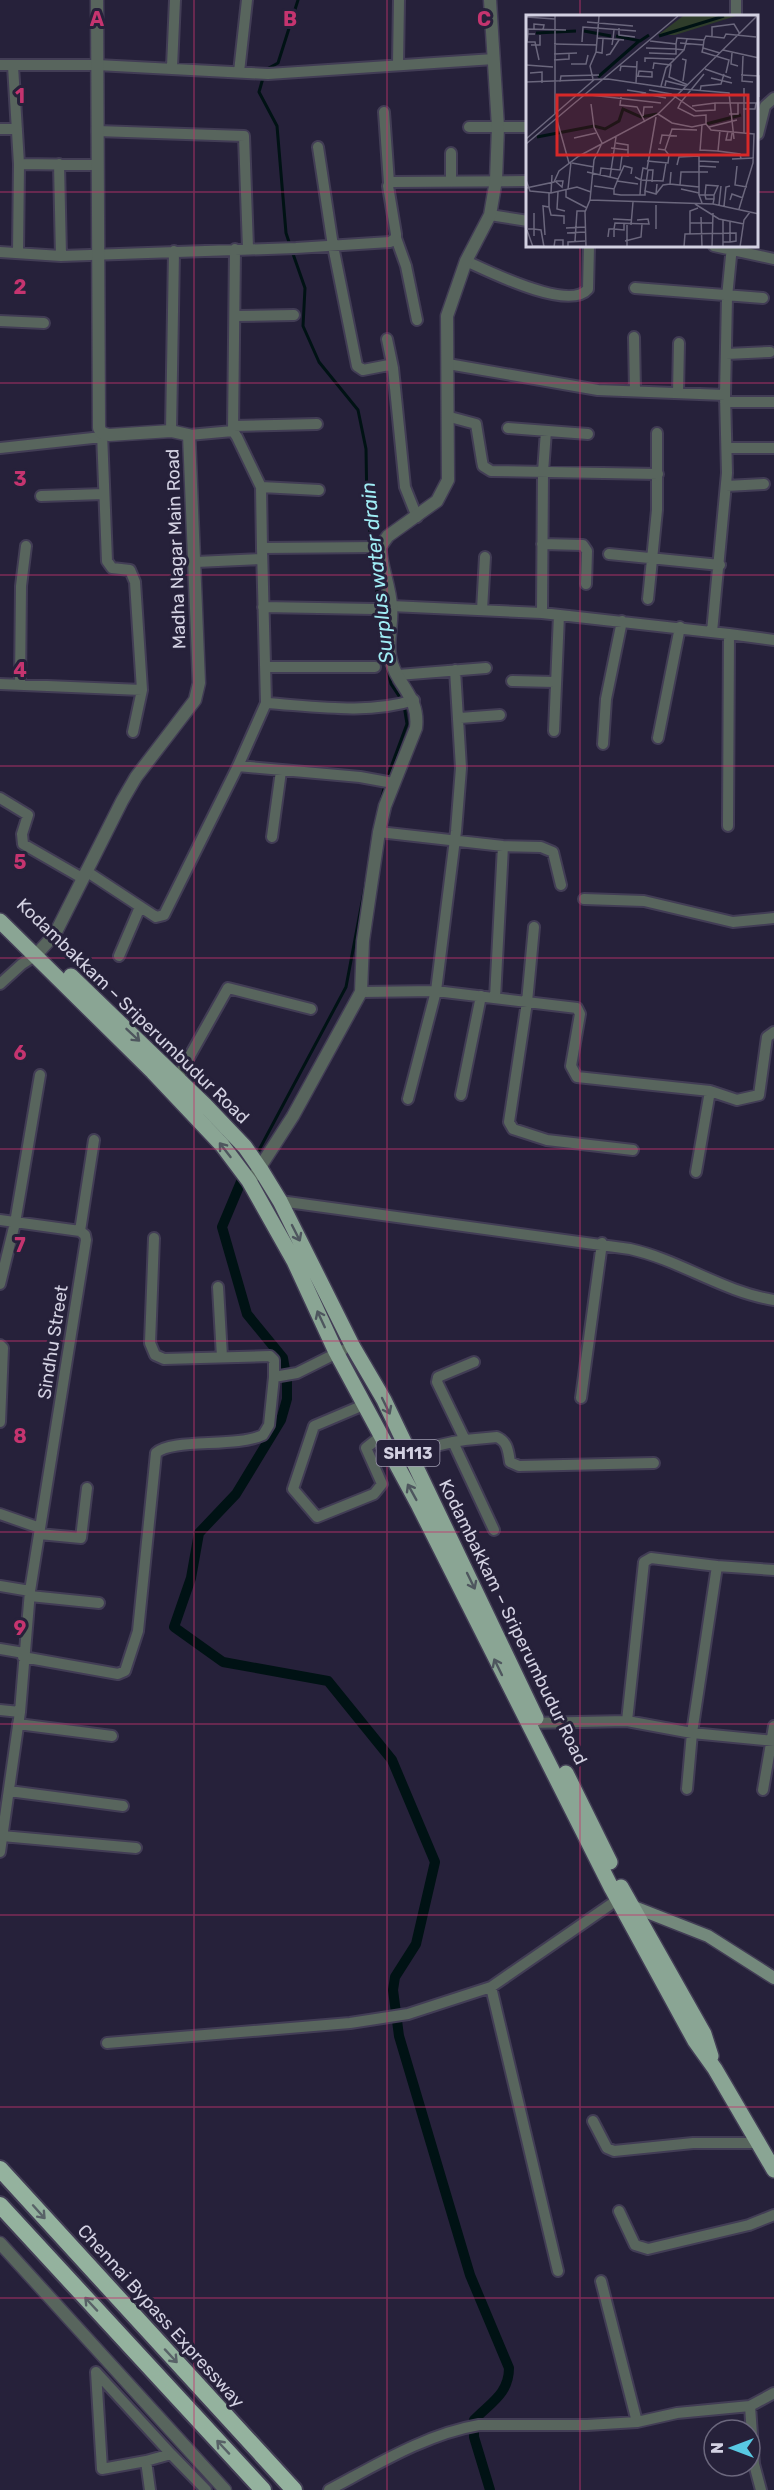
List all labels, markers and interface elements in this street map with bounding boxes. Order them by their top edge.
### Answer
text: A [90,7,105,31]
text: B [283,7,297,31]
text: C [477,7,491,31]
inset map [526,15,759,248]
text: 1 [15,84,25,108]
text: 2 [14,275,27,299]
street label: Madha Nagar Main Road [162,448,190,650]
text: 3 [13,467,27,491]
water label: Surplus water drain [356,481,398,665]
text: 4 [13,658,27,682]
text: 5 [14,850,27,874]
street label: Kodambakkam – Sriperumbudur Road [12,894,254,1128]
one-way arrow [126,1028,141,1042]
text: 6 [13,1041,27,1065]
one-way arrow [219,1142,232,1158]
one-way arrow [291,1223,302,1241]
text: 7 [14,1233,26,1257]
street label: Sindhu Street [33,1283,73,1401]
one-way arrow [315,1311,327,1329]
one-way arrow [381,1396,392,1414]
text: 8 [13,1424,27,1448]
road number: SH113 [376,1440,440,1466]
street label: Kodambakkam – Sriperumbudur Road [434,1476,592,1768]
one-way arrow [405,1484,417,1501]
one-way arrow [465,1572,477,1590]
text: 9 [14,1616,27,1640]
one-way arrow [492,1658,504,1676]
one-way arrow [32,2204,46,2219]
street label: Chennai Bypass Expressway [73,2220,249,2412]
one-way arrow [84,2296,98,2311]
one-way arrow [164,2348,178,2363]
north arrow [702,2418,762,2478]
one-way arrow [216,2440,230,2455]
text: N [708,2442,727,2454]

